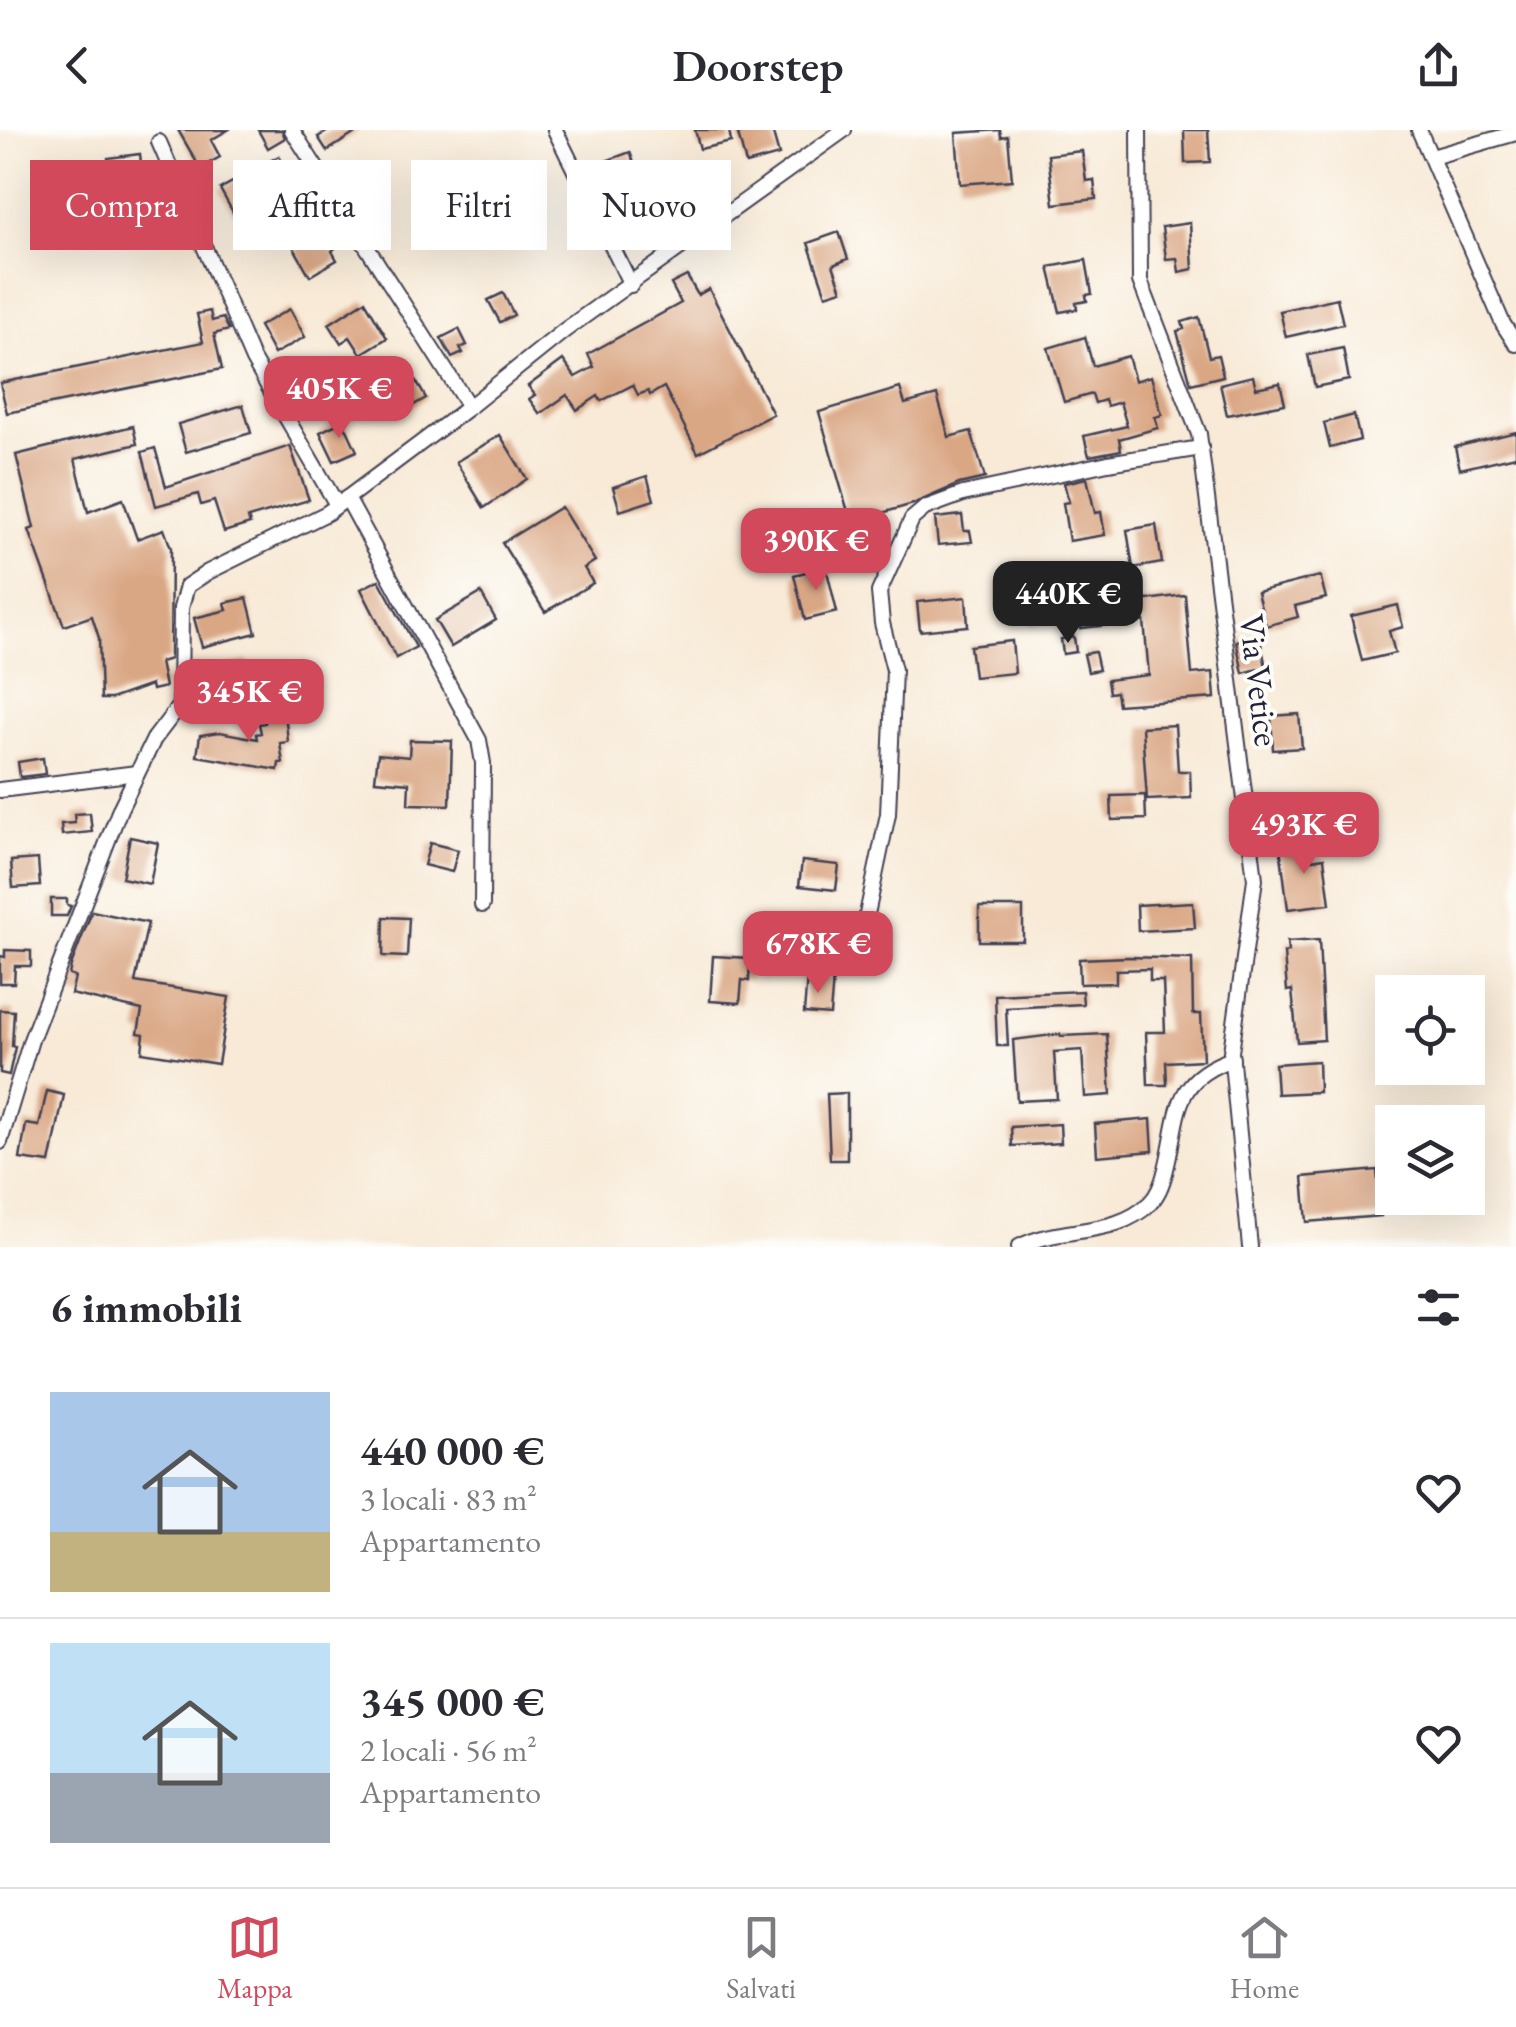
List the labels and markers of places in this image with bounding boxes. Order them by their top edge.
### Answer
pin: 405K € [258,356,420,441]
pin: 390K € [735,508,897,593]
pin: 440K € [987,561,1149,646]
pin: 345K € [168,659,330,744]
pin: 493K € [1223,792,1385,877]
pin: 678K € [737,911,899,996]

